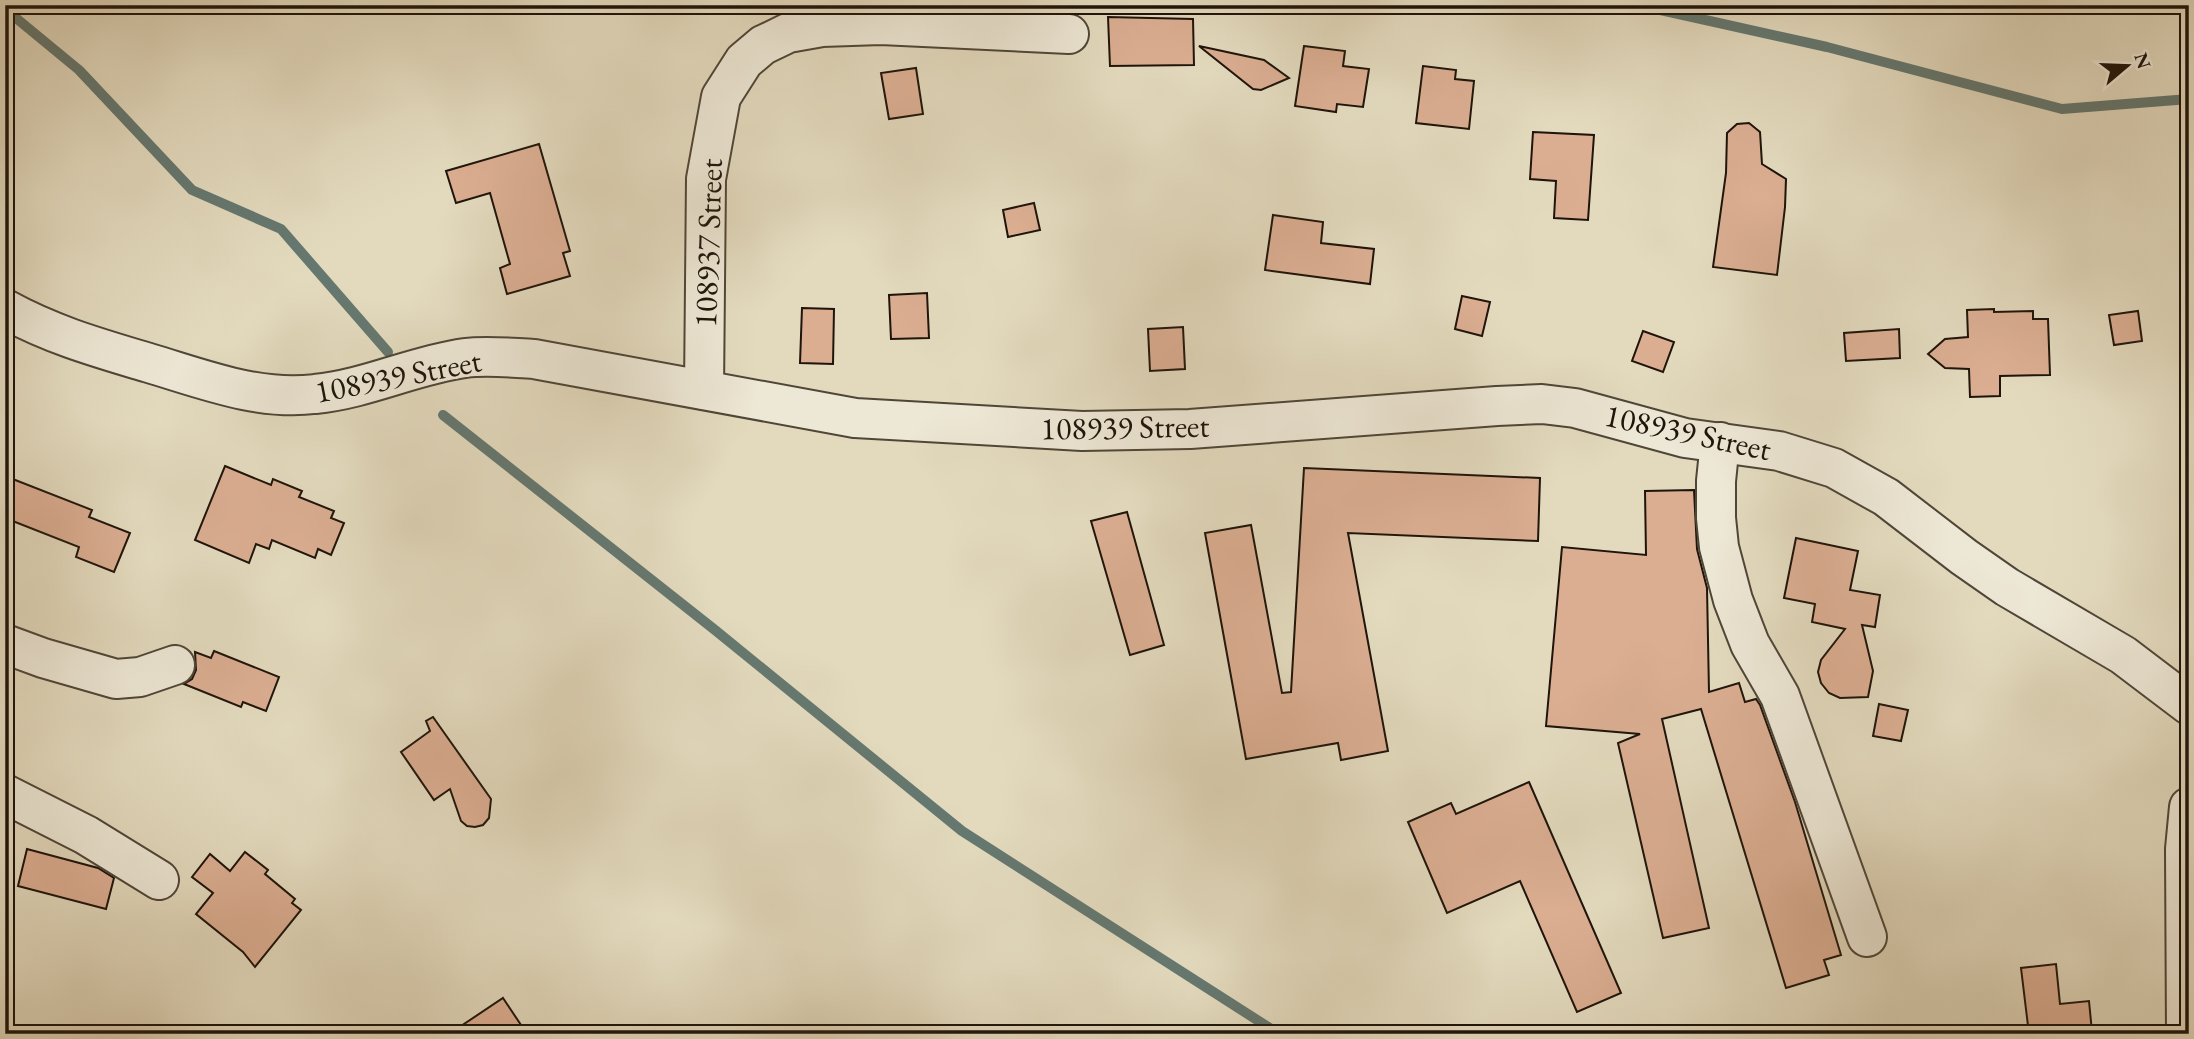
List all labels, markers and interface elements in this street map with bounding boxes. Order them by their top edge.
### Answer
north arrow [2092,32,2162,102]
text: N [2128,49,2157,73]
street label: 108937 Street [684,158,732,328]
street label: 108939 Street [311,339,485,413]
street label: 108939 Street [1601,394,1775,470]
street label: 108939 Street [1040,405,1210,449]

